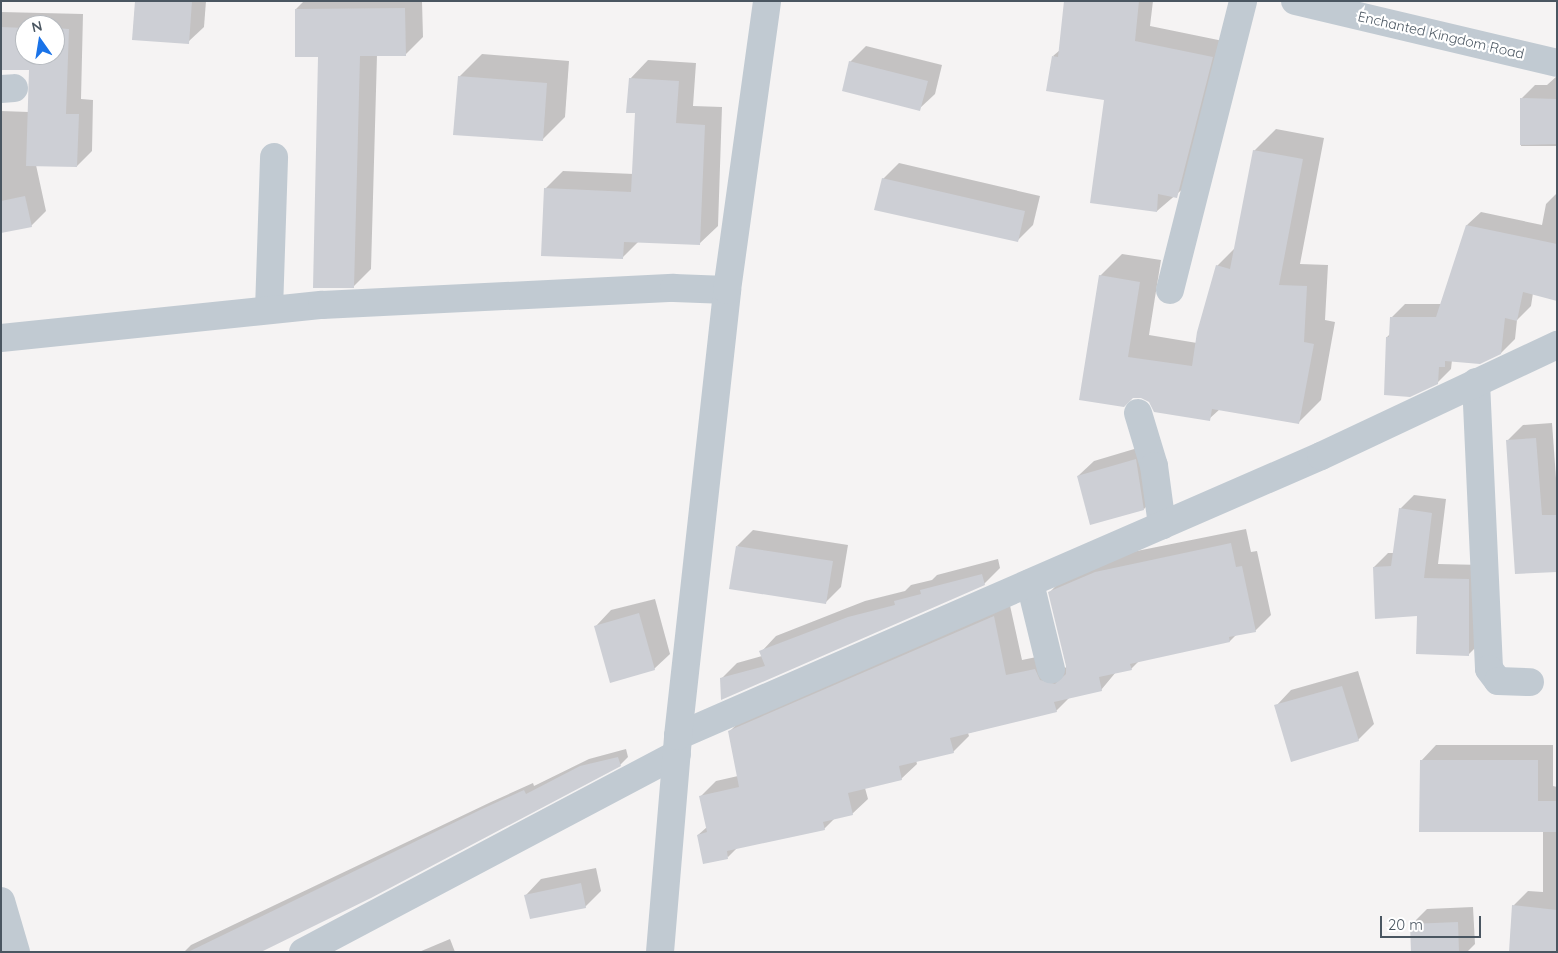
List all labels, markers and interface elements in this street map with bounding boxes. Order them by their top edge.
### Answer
street label: Enchanted Kingdom Road [1356,8,1526,62]
north arrow [15,15,65,65]
text: N [30,16,44,36]
scale bar [1383,906,1484,938]
text: 20 m [1388,915,1423,934]

